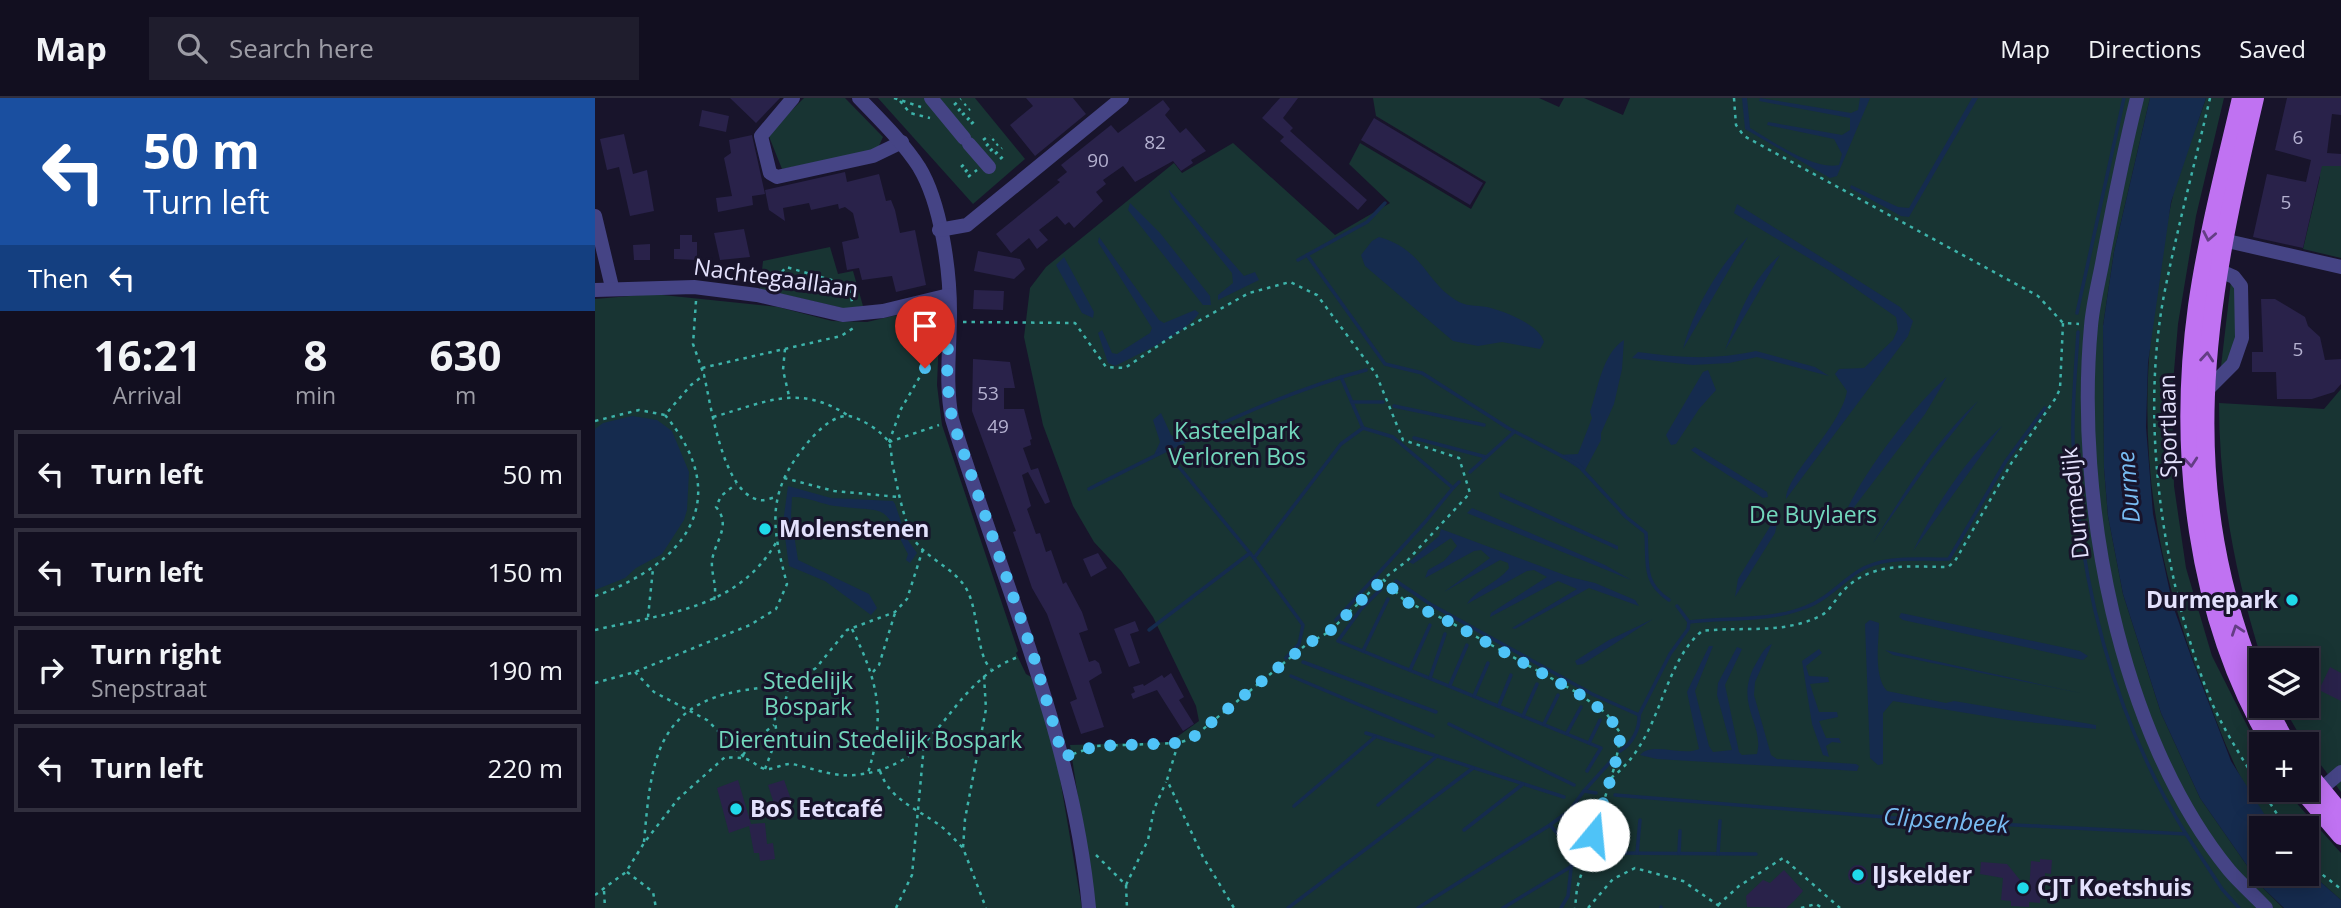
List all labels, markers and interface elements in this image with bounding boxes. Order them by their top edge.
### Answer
search box [149,17,639,80]
text: Map [35,26,107,71]
icon: search [173,29,211,67]
text: Search here [229,30,374,66]
text: Map [2000,32,2050,65]
text: Directions [2088,32,2201,65]
text: Saved [2239,32,2306,65]
text: 50 m [143,117,260,183]
house number: 6 [2293,124,2303,150]
icon: left [28,126,119,217]
house number: 82 [1144,129,1166,155]
house number: 90 [1087,147,1109,173]
text: Turn left [143,180,269,223]
house number: 5 [2281,189,2291,215]
one-way arrow [2203,230,2218,242]
street label: Nachtegaallaan [692,250,860,304]
icon: left [103,259,141,297]
text: Then [28,260,89,296]
pin [895,296,955,368]
icon: arrive [906,307,944,345]
text: 16:21 [93,326,201,383]
text: 8 [303,326,328,383]
text: 630 [430,326,502,383]
house number: 5 [2293,336,2303,362]
one-way arrow [2199,351,2214,362]
street label: Sportlaan [2150,374,2184,478]
text: Arrival [113,379,182,411]
text: min [295,379,336,411]
text: m [455,379,476,411]
house number: 53 [977,380,999,406]
house number: 49 [987,413,1009,439]
park label: Kasteelpark Verloren Bos [1168,414,1306,472]
street label: Durmedijk [2052,446,2096,561]
water label: Durme [2108,450,2147,525]
icon: left [32,455,70,493]
text: Turn left [91,456,203,492]
text: 50 m [502,456,563,492]
one-way arrow [2183,457,2198,468]
park label: De Buylaers [1749,498,1877,530]
place label: Molenstenen [779,512,929,544]
marker: Molenstenen [757,521,773,537]
icon: left [32,553,70,591]
text: Turn left [91,554,203,590]
text: 150 m [488,554,563,590]
place label: Durmepark [2146,583,2279,615]
marker: Durmepark [2284,592,2300,608]
one-way arrow [2231,624,2245,636]
text: Turn right [91,636,222,672]
map controls [2249,648,2319,886]
button: layers [2249,648,2319,718]
icon: right [32,651,70,689]
text: 190 m [488,652,563,688]
park label: Stedelijk Bospark [763,664,853,722]
text: Snepstraat [91,672,207,704]
park label: Dierentuin Stedelijk Bospark [718,723,1022,755]
button: + [2249,732,2319,802]
icon: left [32,749,70,787]
text: Turn left [91,750,203,786]
text: 220 m [488,750,563,786]
place label: BoS Eetcafé [750,792,883,824]
position arrow [1556,798,1630,872]
water label: Clipsenbeek [1882,799,2011,840]
marker: BoS Eetcafé [728,801,744,817]
button: − [2249,816,2319,886]
place label: IJskelder [1872,858,1972,890]
marker: IJskelder [1850,867,1866,883]
place label: CJT Koetshuis [2037,871,2192,903]
marker: CJT Koetshuis [2015,880,2031,896]

